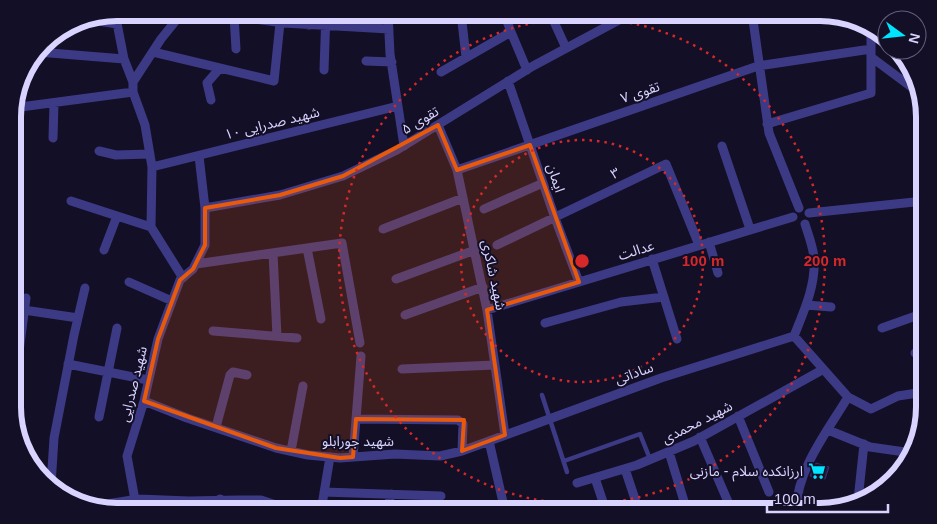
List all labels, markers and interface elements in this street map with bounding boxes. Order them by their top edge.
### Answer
north arrow [877,10,927,60]
text: N [906,31,924,45]
street label: تقوی ۷ [618,78,662,107]
street label: شهید صدرایی ۱۰ [223,103,321,143]
street label: تقوی ۵ [399,103,442,138]
street label: ایمان [543,162,568,195]
street label: ۳ [608,164,622,182]
street label: عدالت [616,237,656,263]
street label: شهید شاکری [478,238,509,312]
centre of rings [573,252,591,270]
text: 100 m [682,252,724,269]
text: 200 m [804,252,846,269]
street label: شهید صدرایی [116,345,151,424]
street label: ساداتی [613,359,656,388]
street label: شهید محمدی [659,397,735,448]
street label: شهید جورابلو [322,433,394,450]
supermarket icon: ارزانکده سلام - مازنی [807,461,827,481]
place label: ارزانکده سلام - مازنی [690,463,803,482]
scale bar [767,482,888,514]
text: 100 m [774,490,816,507]

